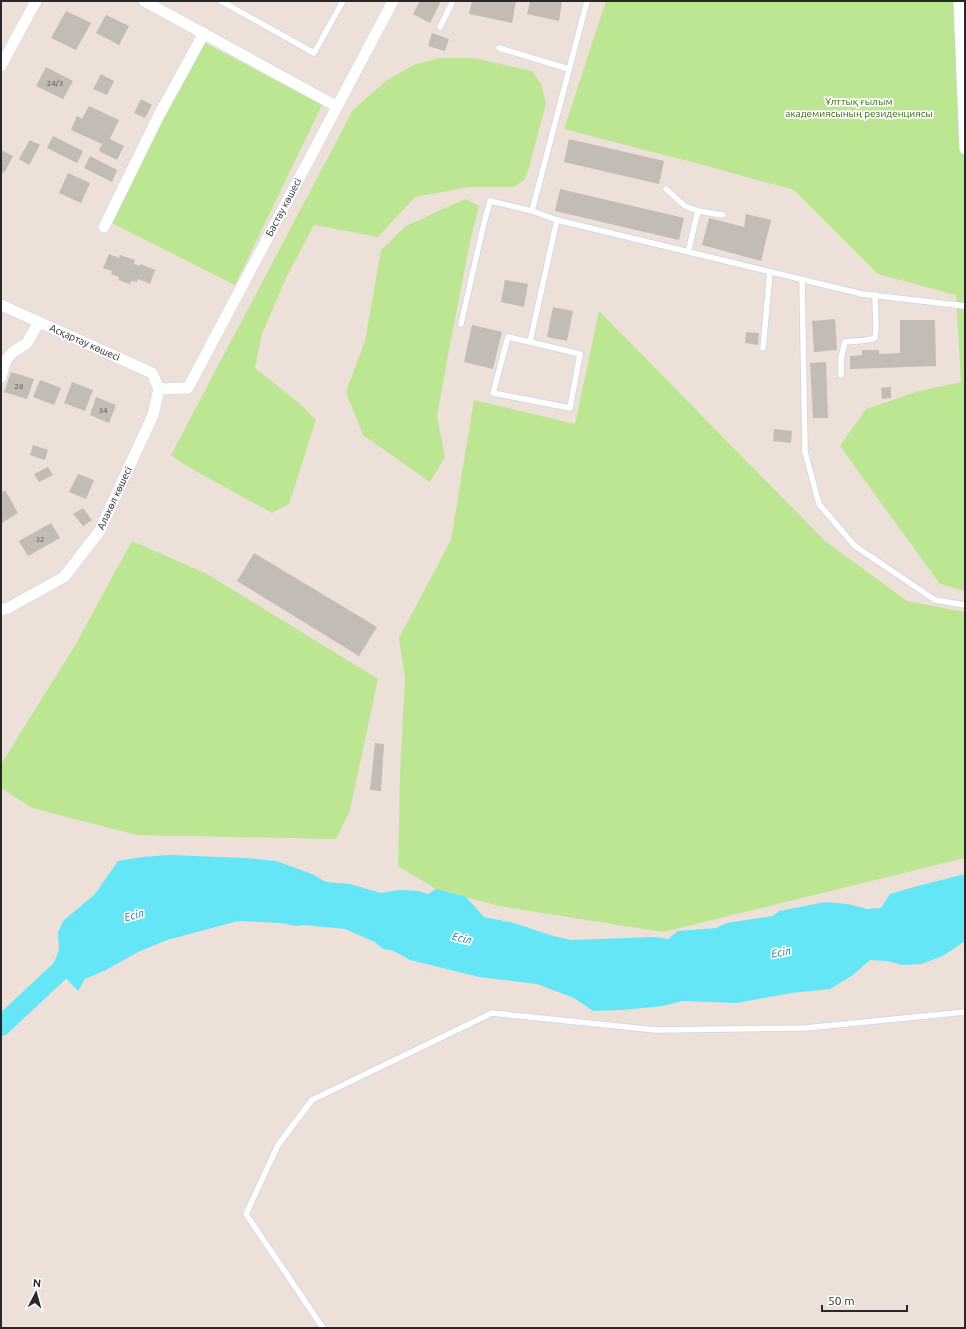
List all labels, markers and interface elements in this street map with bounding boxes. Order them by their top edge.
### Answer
house number: 24/3 [47,79,63,88]
park label: Ұлттық ғылым академиясының резиденциясы [785,96,933,119]
street label: Бастау көшесі [263,176,303,238]
street label: Асқартау көшесі [48,322,122,363]
house number: 26 [14,382,24,391]
house number: 34 [98,406,108,415]
street label: Алакөл көшесі [95,465,134,531]
house number: 32 [35,535,45,544]
water label: Есіл [123,907,145,923]
water label: Есіл [451,930,473,946]
water label: Есіл [770,944,792,960]
north arrow [16,1273,56,1313]
text: N [32,1277,42,1289]
scale bar [822,1287,907,1313]
text: 50 m [828,1294,855,1307]

